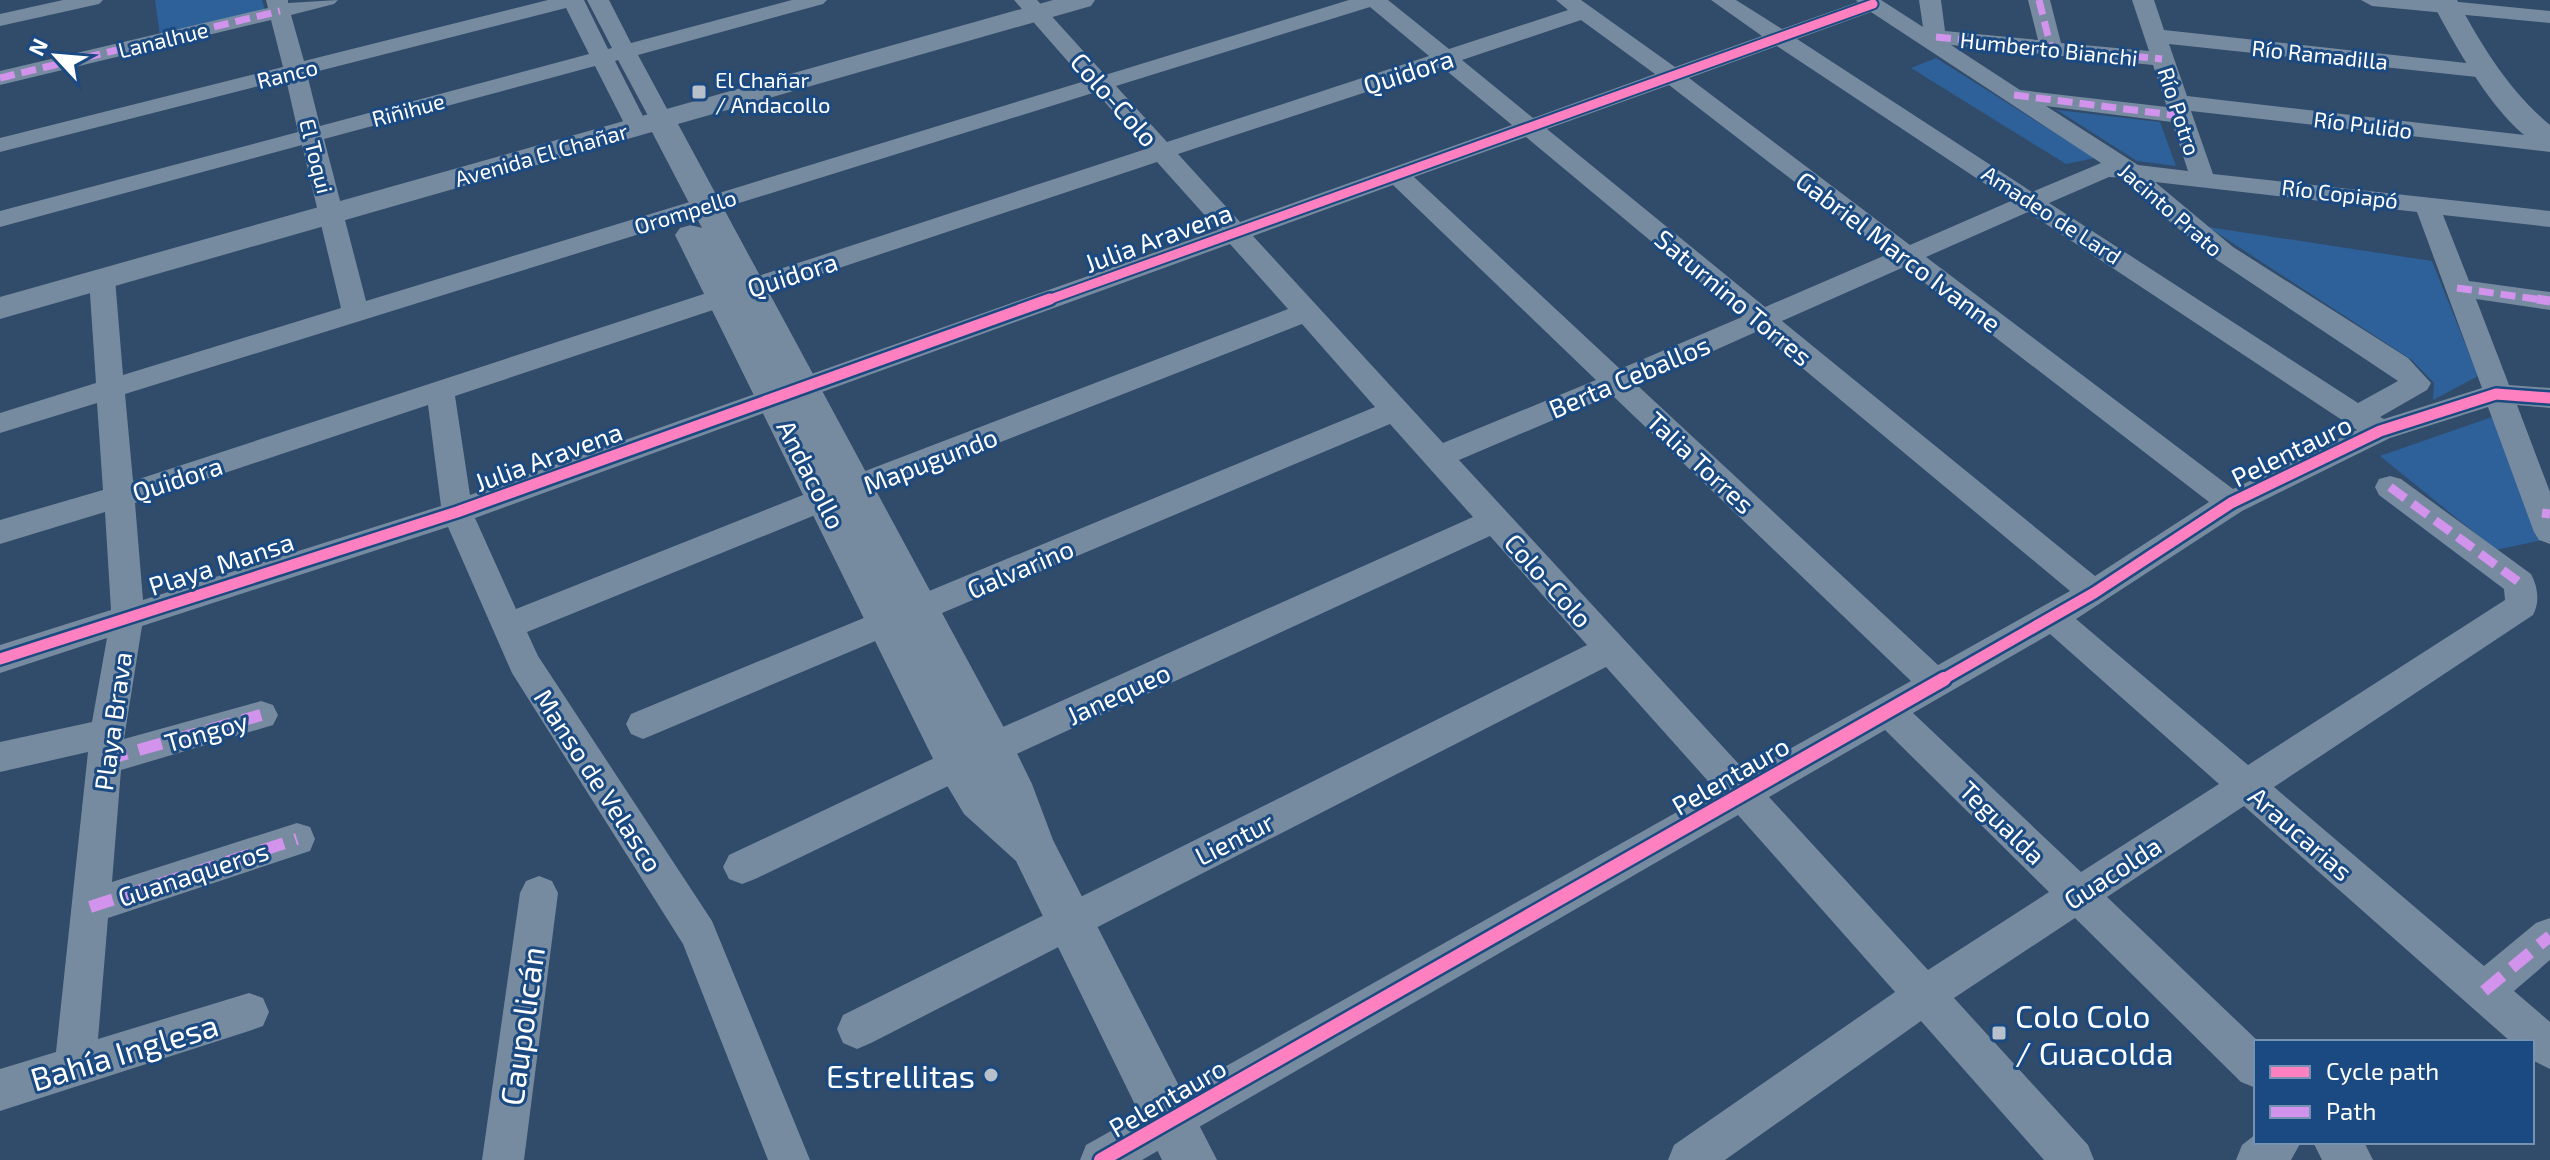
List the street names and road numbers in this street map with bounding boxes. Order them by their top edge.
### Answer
street label: Lanalhue [115,15,211,63]
street label: Humberto Bianchi [1959,26,2139,70]
street label: Río Ramadilla [2251,34,2389,74]
street label: Quidora [1359,42,1457,100]
street label: Colo-Colo [1065,46,1165,152]
street label: Ranco [254,53,320,93]
street label: Río Potro [2154,64,2206,158]
street label: Riñihue [369,87,447,131]
street label: Río Pulido [2312,105,2414,143]
street label: El Toqui [295,116,339,196]
street label: Avenida El Chañar [452,117,631,191]
street label: Jacinto Prato [2114,157,2228,261]
street label: Amadeo de Lard [1977,159,2127,269]
street label: Gabriel Marco Ivanne [1791,164,2007,338]
street label: Río Copiapó [2280,173,2400,213]
street label: Orompello [631,183,739,239]
street label: Julia Aravena [1080,196,1236,278]
street label: Saturnino Torres [1649,222,1819,372]
street label: Quidora [743,245,841,303]
street label: Berta Ceballos [1544,328,1714,424]
street label: Talia Torres [1641,405,1761,519]
street label: Pelentauro [2226,408,2356,492]
street label: Andacollo [771,414,853,534]
street label: Julia Aravena [470,415,626,497]
street label: Mapugundo [859,420,1001,500]
street label: Quidora [128,449,226,507]
street label: Playa Mansa [145,525,297,601]
street label: Colo-Colo [1499,527,1599,633]
street label: Galvarino [962,532,1078,604]
street label: Playa Brava [87,650,137,792]
street label: Janequeo [1061,656,1175,730]
street label: Manso de Velasco [528,683,670,877]
street label: Tongoy [161,704,251,758]
street label: Pelentauro [1666,729,1794,821]
street label: Tegualda [1954,774,2052,870]
street label: Araucarias [2243,780,2359,886]
street label: Lientur [1190,805,1278,871]
street label: Guacolda [2058,829,2166,915]
street label: Guanaqueros [114,834,272,912]
street label: Caupolicán [491,944,551,1108]
street label: Bahía Inglesa [26,1004,222,1098]
street label: Pelentauro [1103,1051,1231,1143]

